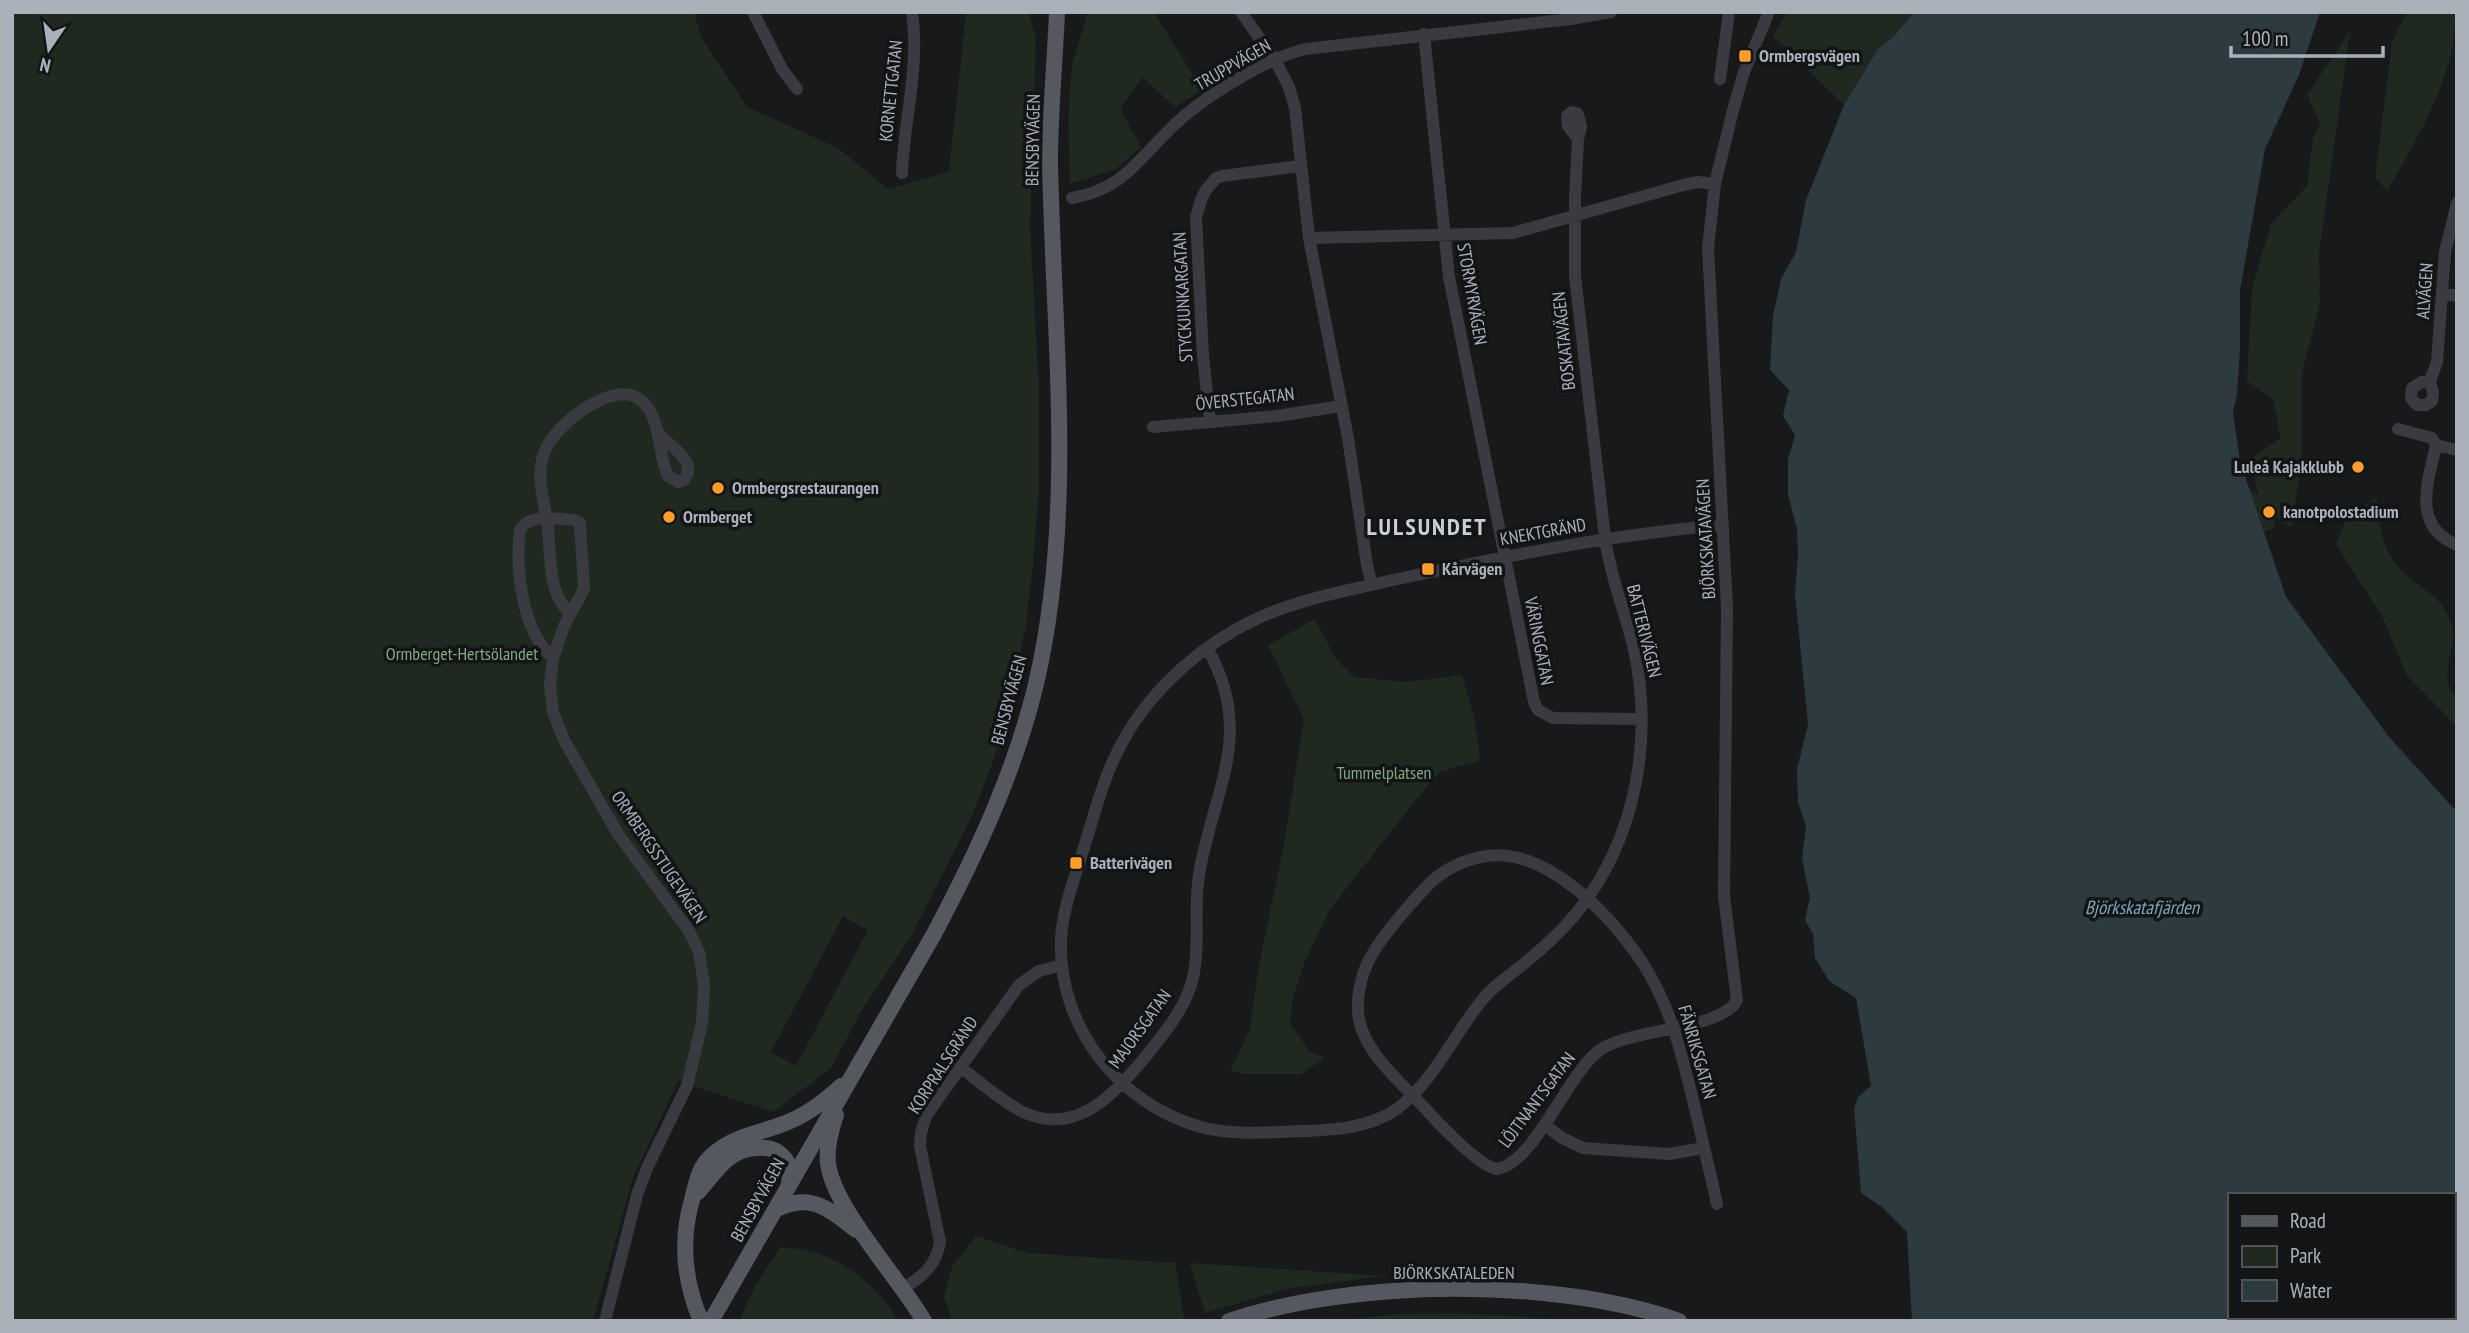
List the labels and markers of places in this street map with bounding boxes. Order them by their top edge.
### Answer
place label: Ormbergsvägen [1759,44,1860,67]
marker: Ormbergsvägen [1737,48,1753,64]
place label: Luleå Kajakklubb [2234,455,2344,478]
marker: Luleå Kajakklubb [2350,459,2366,475]
place label: Ormbergsrestaurangen [732,476,879,499]
marker: Ormbergsrestaurangen [710,480,726,496]
place label: kanotpolostadium [2283,500,2399,523]
marker: kanotpolostadium [2261,504,2277,520]
place label: Ormberget [683,505,753,528]
marker: Ormberget [661,509,677,525]
place label: Kårvägen [1442,557,1502,580]
marker: Kårvägen [1420,561,1436,577]
place label: Batterivägen [1090,851,1172,874]
marker: Batterivägen [1068,855,1084,871]

